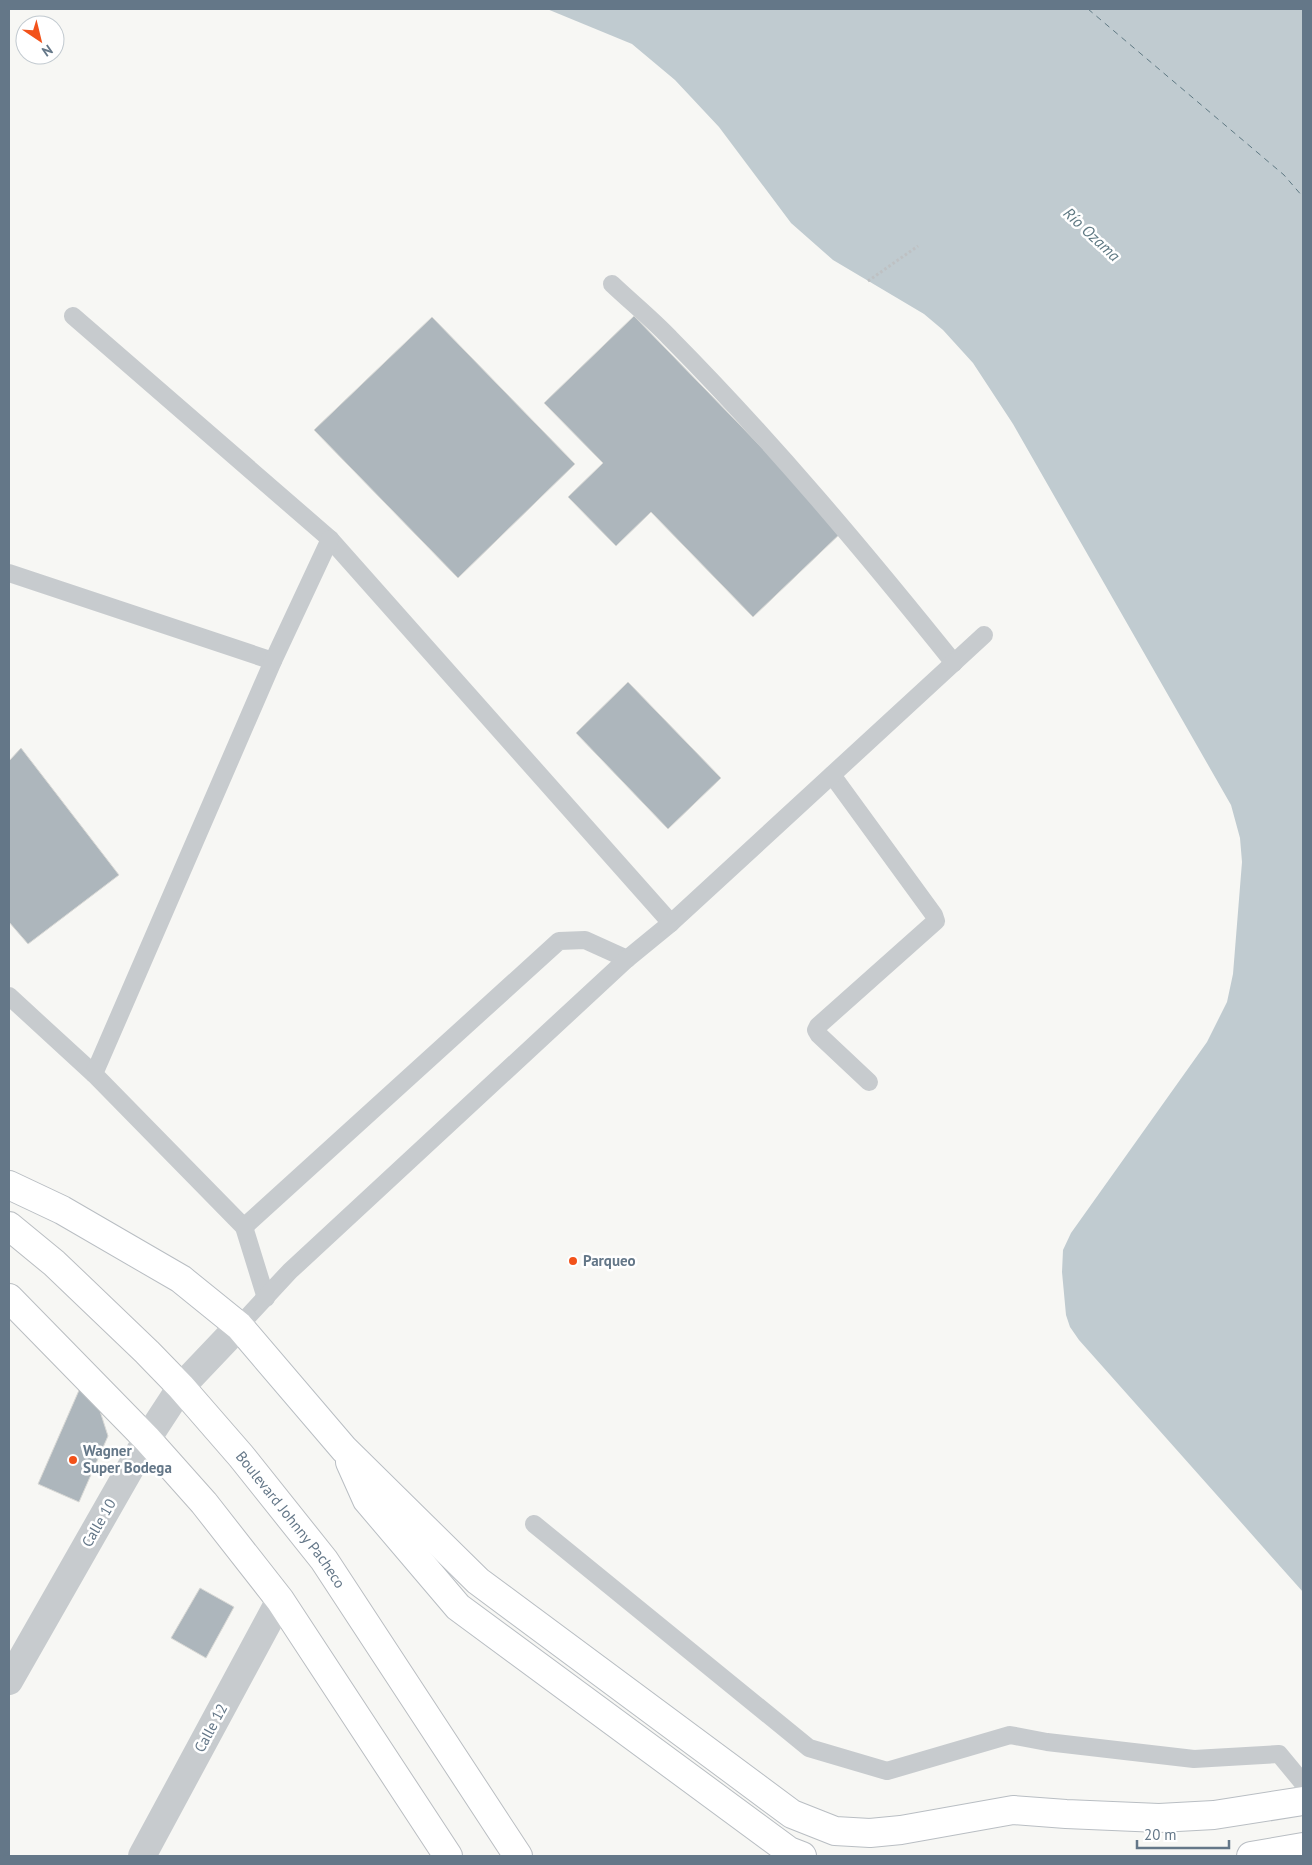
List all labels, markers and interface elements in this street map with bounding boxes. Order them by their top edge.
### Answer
north arrow [15,15,65,65]
text: N [39,41,56,61]
water label: Río Ozama [1060,203,1125,265]
place label: Parqueo [583,1251,636,1270]
marker: Parqueo [567,1255,579,1267]
place label: Wagner Super Bodega [83,1441,172,1477]
street label: Boulevard Johnny Pacheco [232,1447,350,1592]
marker: Wagner Super Bodega [67,1454,79,1466]
street label: Calle 10 [77,1495,120,1550]
street label: Calle 12 [190,1700,231,1755]
scale bar [1137,1818,1230,1850]
text: 20 m [1144,1825,1177,1844]

